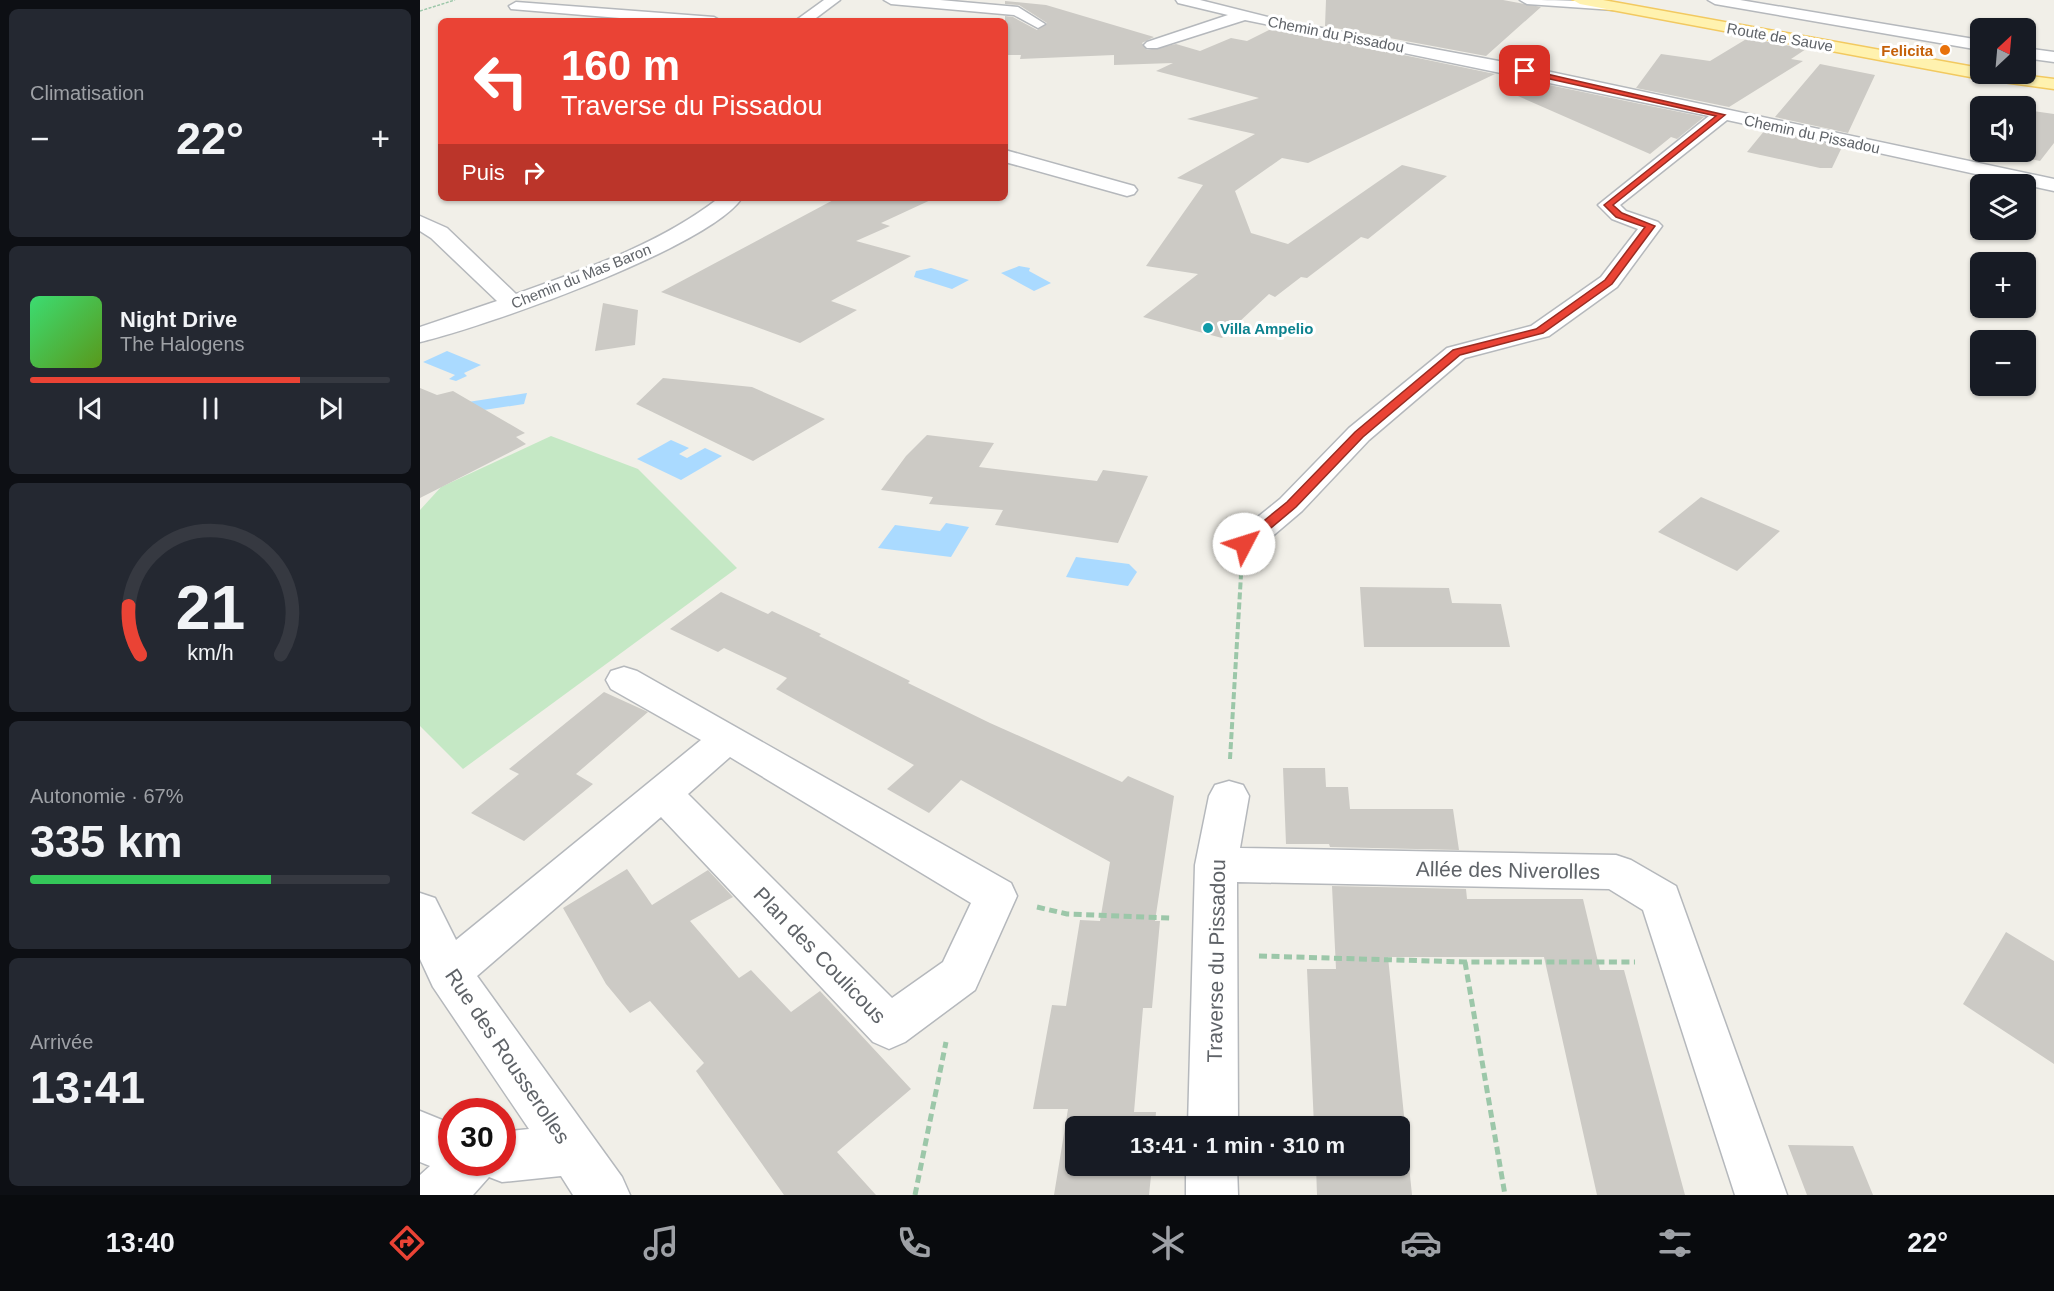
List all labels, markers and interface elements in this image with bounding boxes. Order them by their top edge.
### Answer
street label: Chemin du Pissadou [1266,12,1406,56]
north arrow [1970,18,2036,84]
map controls [1970,18,2036,396]
street label: Route de Sauve [1726,19,1834,55]
icon: left [462,42,540,120]
text: 160 m [561,42,680,89]
place label: Felicita [1881,42,1934,59]
marker: Felicita [1938,43,1952,57]
pin [1499,45,1550,96]
icon: arrive [1508,54,1541,87]
text: Climatisation [30,82,144,104]
text: Traverse du Pissadou [561,91,823,121]
button: sound [1970,96,2036,162]
street label: Chemin du Pissadou [1743,111,1881,157]
text: 22° [176,113,244,164]
text: − [30,120,49,157]
text: + [371,120,390,157]
icon: right [517,156,550,189]
text: Puis [462,160,505,185]
button: layers [1970,174,2036,240]
street label: Chemin du Mas Baron [509,240,653,312]
button: + [1970,252,2036,318]
text: Night Drive [120,307,237,332]
place label: Villa Ampelio [1220,320,1313,337]
marker: Villa Ampelio [1201,321,1215,335]
button: − [1970,330,2036,396]
text: The Halogens [120,333,245,355]
icon: previous [74,392,107,425]
icon: pause [194,392,227,425]
icon: next [314,392,347,425]
position arrow [1212,512,1276,576]
text: 21 [175,573,245,642]
text: km/h [187,641,233,665]
text: Autonomie · 67% [30,785,183,807]
text: 335 km [30,816,183,867]
street label: Allée des Niverolles [1416,857,1600,883]
street label: Traverse du Pissadou [1203,859,1229,1063]
street label: Plan des Coulicous [749,882,891,1028]
street label: Rue des Rousserolles [441,964,575,1148]
text: Arrivée [30,1031,93,1053]
text: 13:41 [30,1062,145,1113]
speed limit sign: 30 [438,1098,516,1176]
text: 13:41 · 1 min · 310 m [1130,1133,1345,1158]
icon: directions [386,1222,428,1264]
icon: music [640,1222,682,1264]
icon: phone [893,1222,935,1264]
icon: climate [1147,1222,1189,1264]
icon: car [1400,1222,1442,1264]
icon: filters [1654,1222,1696,1264]
text: 13:40 [106,1228,175,1258]
text: 22° [1907,1228,1948,1258]

